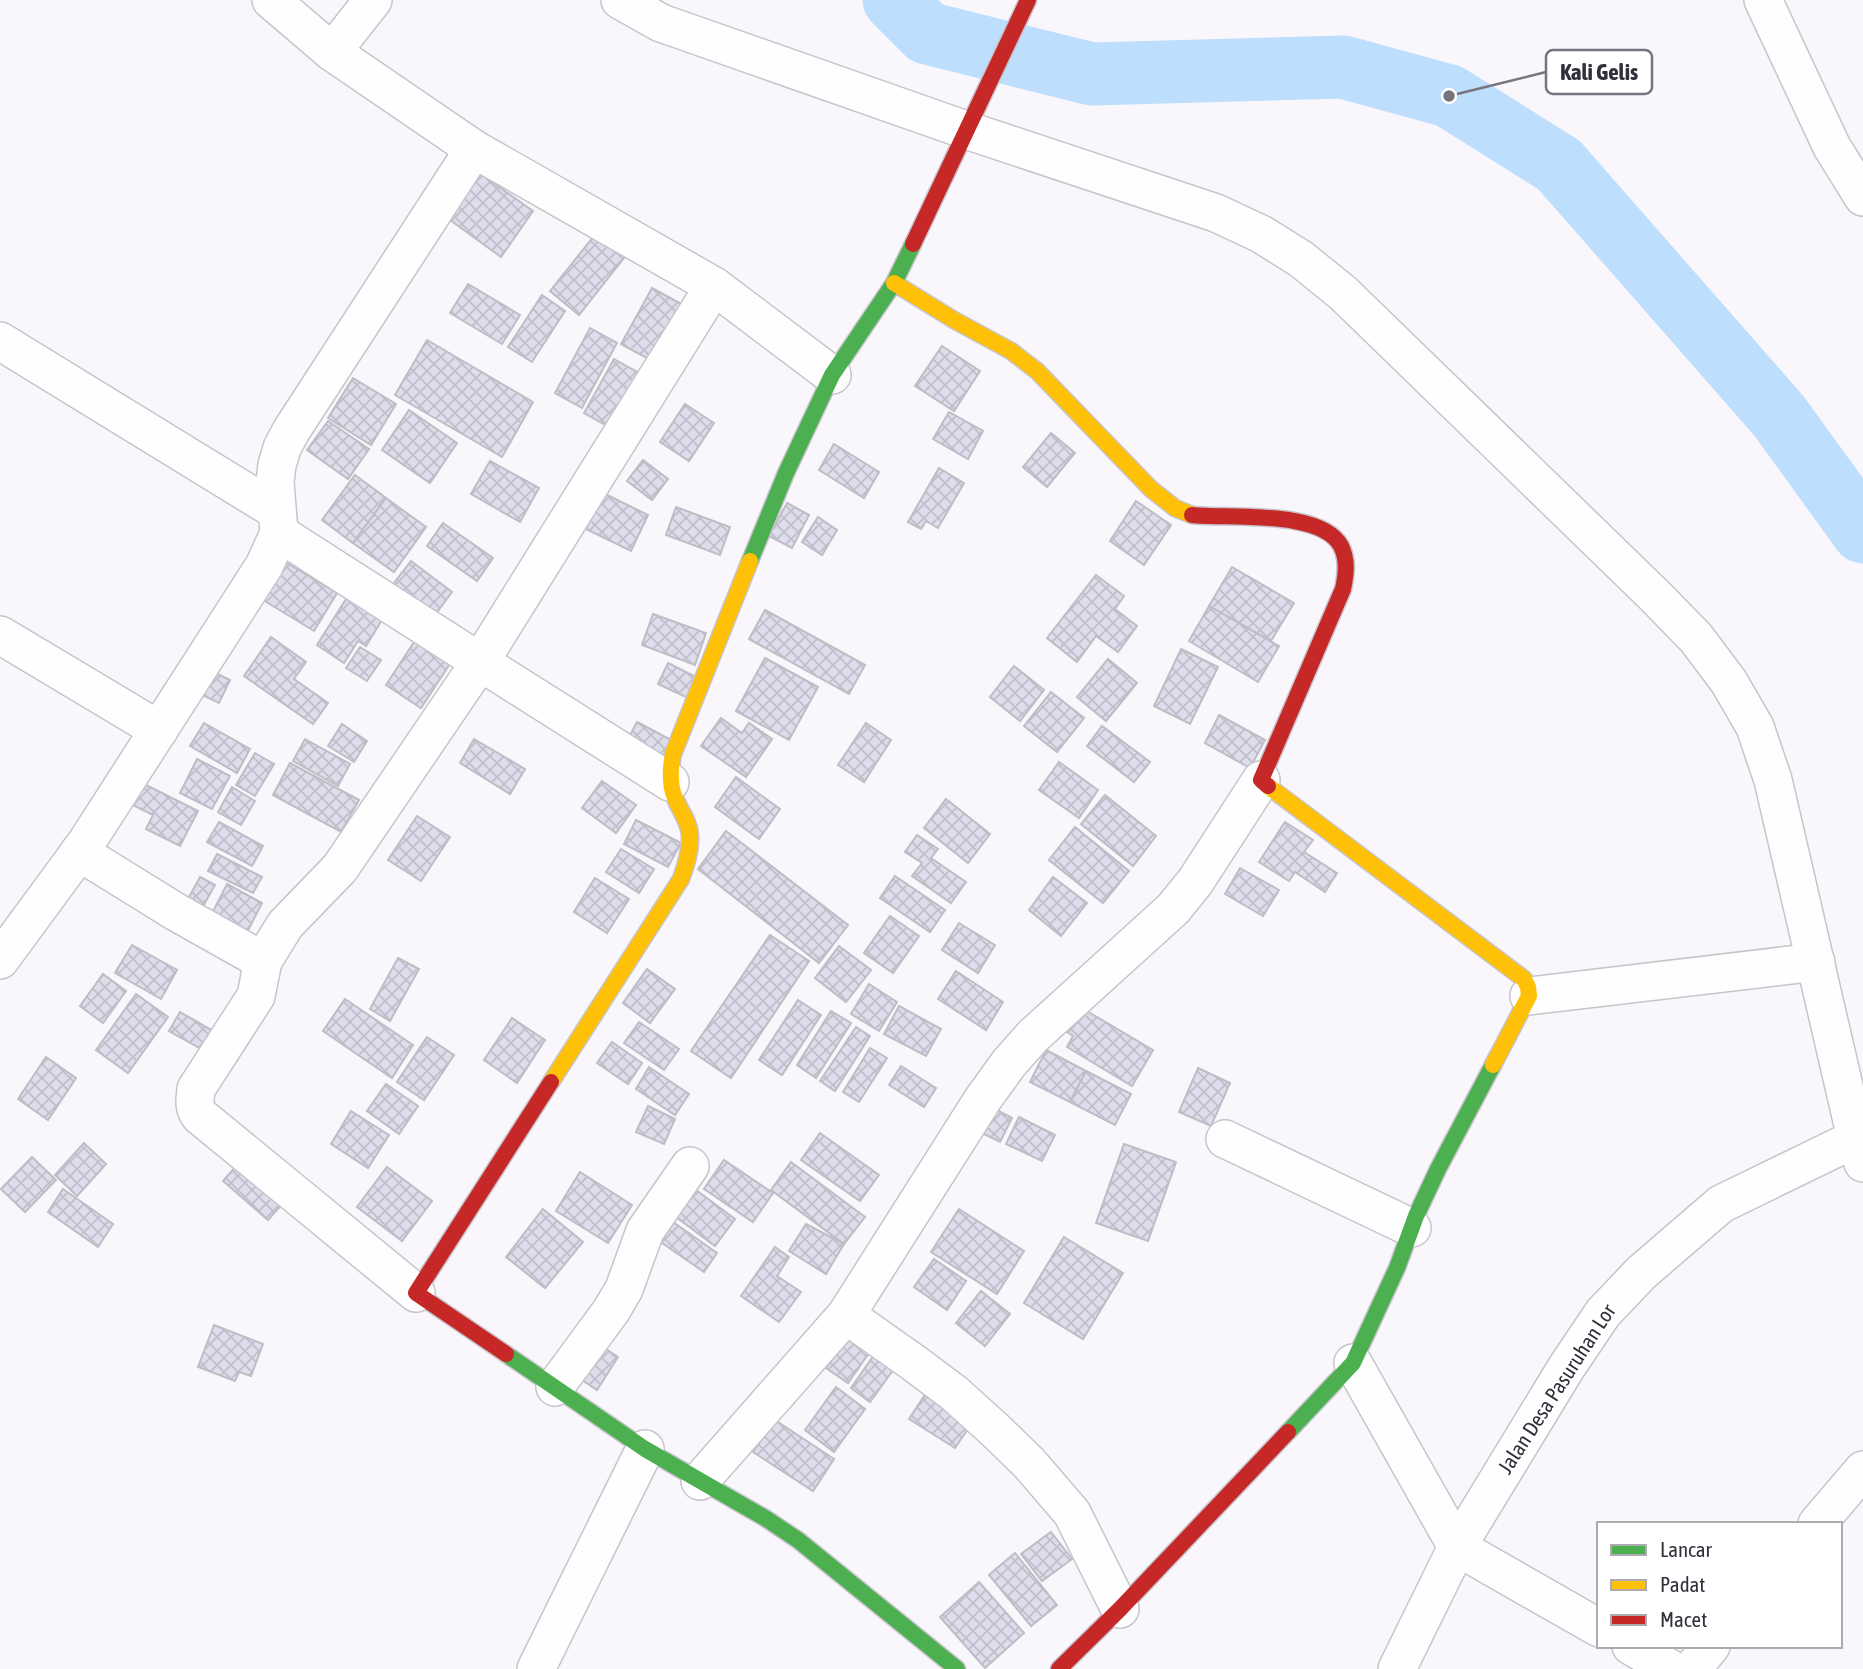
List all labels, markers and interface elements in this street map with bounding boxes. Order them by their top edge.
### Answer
callout: Kali Gelis [1546,50,1652,94]
text: Kali Gelis [1560,59,1638,85]
street label: Jalan Desa Pasuruhan Lor [1492,1299,1620,1478]
legend [1597,1522,1842,1648]
text: Lancar [1660,1537,1713,1561]
text: Padat [1660,1572,1705,1596]
text: Macet [1660,1607,1707,1631]

